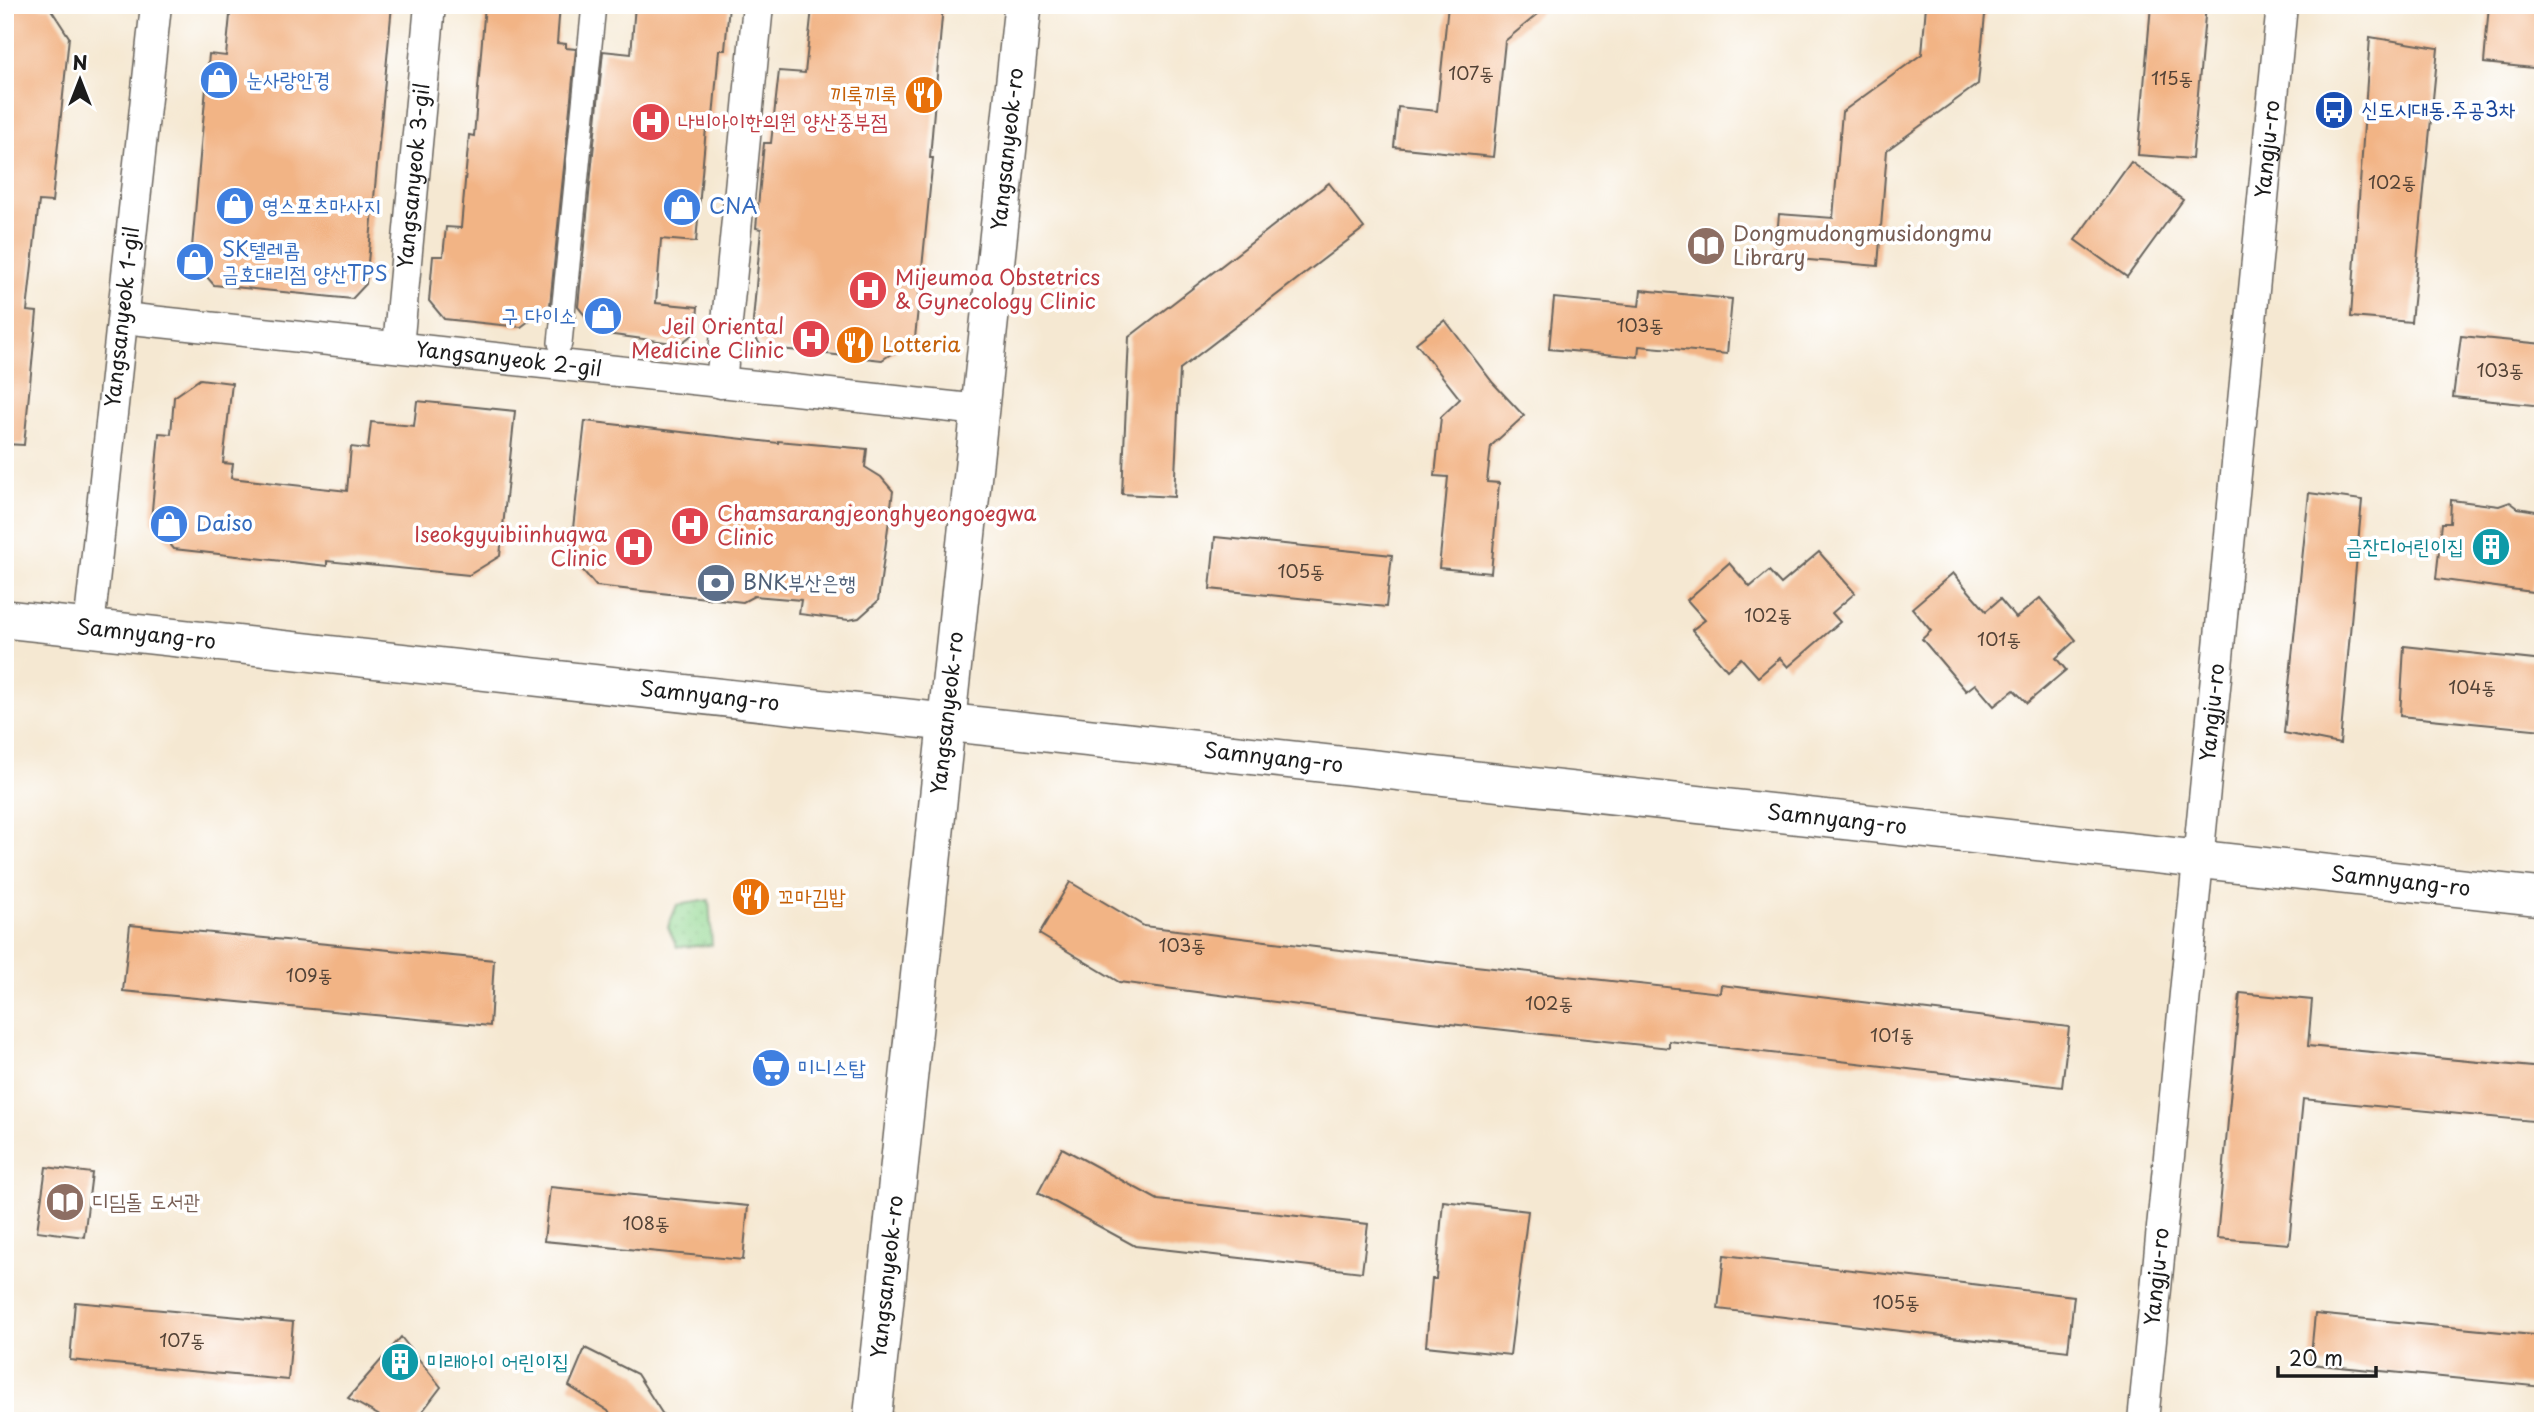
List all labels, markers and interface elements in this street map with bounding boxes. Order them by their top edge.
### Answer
north arrow [46,46,116,116]
text: N [72,48,88,76]
shop icon: 눈사랑안경 [198,59,240,101]
house number: 107동 [1448,59,1494,86]
place label: 눈사랑안경 [246,62,331,94]
house number: 115동 [2151,64,2193,91]
street label: Yangsanyeok-ro [981,66,1030,232]
restaurant icon: 끼룩끼룩 [903,74,945,116]
place label: 끼룩끼룩 [829,77,897,109]
street label: Yangsanyeok 3-gil [387,81,437,270]
bus stop icon: 신도시대동.주공3차 [2313,89,2355,131]
place label: 신도시대동.주공3차 [2361,92,2516,124]
street label: Yangju-ro [2245,98,2287,199]
hospital icon: 나비아이한의원 양산중부점 [630,101,672,143]
place label: 나비아이한의원 양산중부점 [678,104,888,136]
house number: 102동 [2368,168,2416,195]
shop icon: 영스포츠마사지 [214,185,256,227]
shop icon: CNA [661,186,703,228]
place label: 영스포츠마사지 [262,188,380,220]
place label: CNA [709,189,758,221]
place label: Dongmudongmusidongmu Library [1733,216,1992,272]
street label: Yangsanyeok 1-gil [95,224,146,409]
library icon: Dongmudongmusidongmu Library [1685,225,1727,267]
place label: SK텔레콤 금호대리점 양산TPS [222,232,388,288]
shop icon: SK텔레콤 금호대리점 양산TPS [174,241,216,283]
place label: Mijeumoa Obstetrics & Gynecology Clinic [895,260,1100,316]
hospital icon: Mijeumoa Obstetrics & Gynecology Clinic [847,269,889,311]
shop icon: 구 다이소 [582,295,624,337]
place label: 구 다이소 [502,298,576,330]
place label: Jeil Oriental Medicine Clinic [631,309,784,365]
house number: 103동 [1616,311,1664,338]
hospital icon: Jeil Oriental Medicine Clinic [790,318,832,360]
restaurant icon: Lotteria [834,324,876,366]
place label: Lotteria [882,327,961,359]
street label: Yangsanyeok 2-gil [414,332,604,383]
house number: 103동 [2476,356,2524,383]
place label: Chamsarangjeonghyeongoegwa Clinic [717,496,1036,552]
shop icon: Daiso [148,503,190,545]
hospital icon: Chamsarangjeonghyeongoegwa Clinic [669,505,711,547]
place label: Daiso [196,506,253,538]
place label: Iseokgyuibiinhugwa Clinic [414,517,607,573]
hospital icon: Iseokgyuibiinhugwa Clinic [613,526,655,568]
building icon: 금잔디어린이집 [2470,526,2512,568]
place label: 금잔디어린이집 [2346,529,2464,561]
house number: 105동 [1277,557,1325,584]
bank icon: BNK부산은행 [695,562,737,604]
place label: BNK부산은행 [743,565,856,597]
house number: 102동 [1744,601,1792,628]
street label: Samnyang-ro [75,609,218,656]
house number: 101동 [1977,625,2021,652]
street label: Yangsanyeok-ro [921,630,970,796]
street label: Yangju-ro [2190,662,2231,763]
street label: Samnyang-ro [639,671,781,718]
house number: 104동 [2448,673,2496,700]
street label: Samnyang-ro [1202,732,1345,779]
street label: Samnyang-ro [1766,794,1909,841]
street label: Samnyang-ro [2329,856,2472,903]
restaurant icon: 꼬마김밥 [730,876,772,918]
place label: 꼬마김밥 [778,879,846,911]
house number: 103동 [1158,931,1206,958]
house number: 109동 [286,961,332,988]
house number: 102동 [1525,989,1573,1016]
house number: 101동 [1870,1021,1914,1048]
supermarket icon: 미니스탑 [750,1047,792,1089]
place label: 미니스탑 [798,1050,866,1082]
library icon: 디딤돌 도서관 [44,1181,86,1223]
place label: 디딤돌 도서관 [92,1184,200,1216]
street label: Yangsanyeok-ro [861,1194,910,1360]
house number: 108동 [623,1209,669,1236]
street label: Yangju-ro [2134,1226,2176,1327]
house number: 105동 [1872,1288,1920,1315]
house number: 107동 [159,1326,205,1353]
scale bar [2278,1335,2376,1379]
building icon: 미래아이 어린이집 [379,1341,421,1383]
text: 20 m [2289,1341,2343,1373]
place label: 미래아이 어린이집 [427,1344,569,1376]

